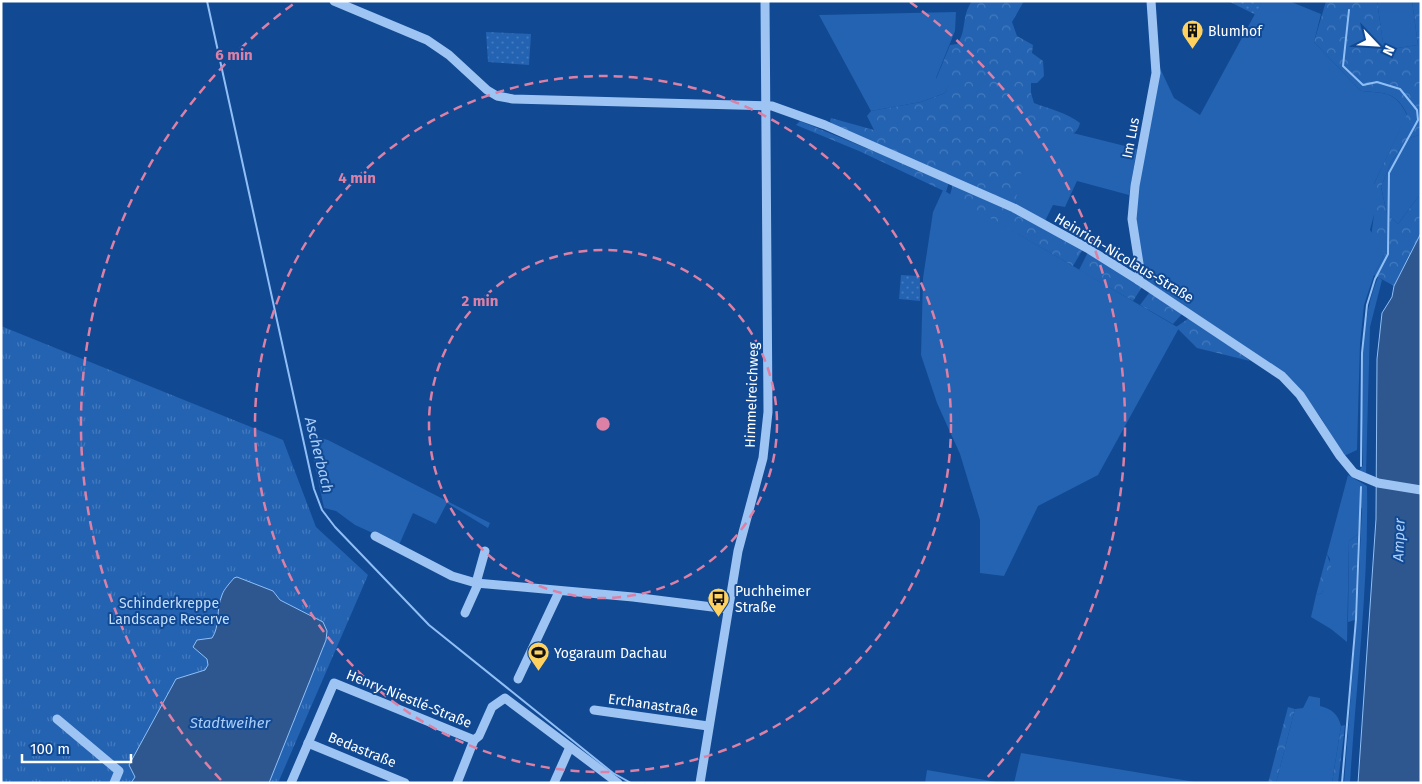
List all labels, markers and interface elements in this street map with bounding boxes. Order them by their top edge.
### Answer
building icon: Blumhof [1180,19,1204,50]
north arrow [1352,20,1402,70]
place label: Blumhof [1208,23,1263,40]
text: N [1379,42,1398,58]
text: 6 min [215,46,253,64]
street label: Im Lus [1119,116,1143,160]
text: 4 min [338,169,376,187]
street label: Heinrich-Nicolaus-Straße [1051,210,1197,306]
text: 2 min [462,292,498,310]
street label: Himmelreichweg [742,341,762,448]
water label: Ascherbach [301,414,337,495]
centre of rings [594,415,612,433]
water label: Amper [1389,517,1409,563]
place label: Puchheimer Straße [735,583,811,616]
bus stop icon: Puchheimer Straße [707,587,731,618]
park label: Schinderkreppe Landscape Reserve [108,595,230,628]
sports icon: Yogaraum Dachau [526,641,550,672]
place label: Yogaraum Dachau [554,645,667,662]
street label: Henry-Niestlé-Straße [344,666,474,732]
street label: Erchanastraße [607,690,699,720]
water label: Stadtweiher [189,714,272,732]
street label: Bedastraße [325,729,399,771]
scale bar [22,732,131,764]
text: 100 m [30,740,70,758]

